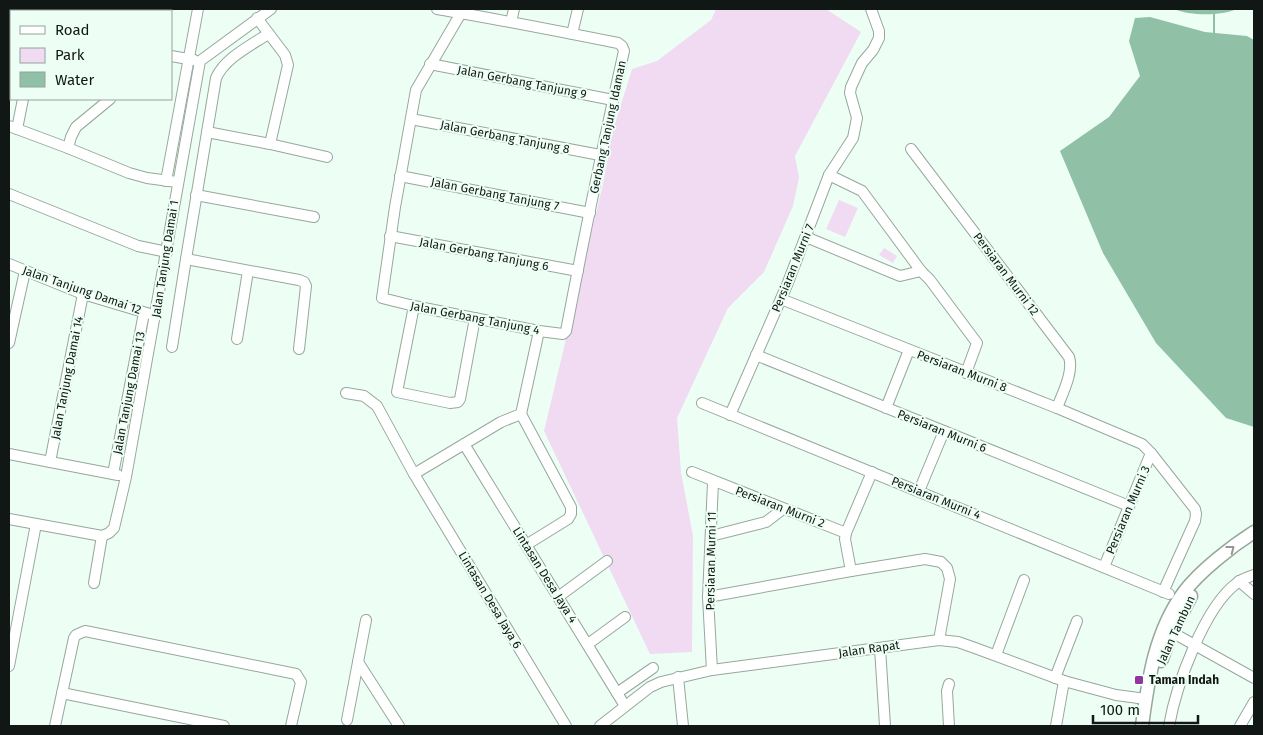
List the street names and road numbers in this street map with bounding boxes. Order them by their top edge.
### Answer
street label: Gerbang Tanjung Idaman [587,59,629,195]
street label: Jalan Gerbang Tanjung 9 [456,63,588,101]
street label: Jalan Gerbang Tanjung 8 [439,118,571,156]
street label: Jalan Gerbang Tanjung 7 [430,175,560,213]
street label: Jalan Tanjung Damai 1 [149,199,181,319]
street label: Persiaran Murni 7 [769,222,817,314]
street label: Persiaran Murni 12 [970,230,1042,318]
street label: Jalan Gerbang Tanjung 6 [418,235,550,273]
street label: Jalan Tanjung Damai 12 [21,263,143,317]
street label: Jalan Gerbang Tanjung 4 [409,299,541,338]
street label: Jalan Tanjung Damai 14 [48,315,86,441]
street label: Jalan Tanjung Damai 13 [110,330,148,456]
street label: Persiaran Murni 8 [915,347,1009,395]
street label: Persiaran Murni 6 [895,407,989,455]
street label: Persiaran Murni 3 [1103,464,1153,556]
street label: Persiaran Murni 4 [889,474,983,523]
street label: Persiaran Murni 2 [733,484,827,530]
street label: Persiaran Murni 11 [703,511,719,611]
street label: Lintasan Desa Jaya 4 [510,524,581,626]
street label: Lintasan Desa Jaya 6 [456,549,524,651]
street label: Jalan Tambun [1154,594,1198,666]
street label: Jalan Rapat [837,638,901,660]

